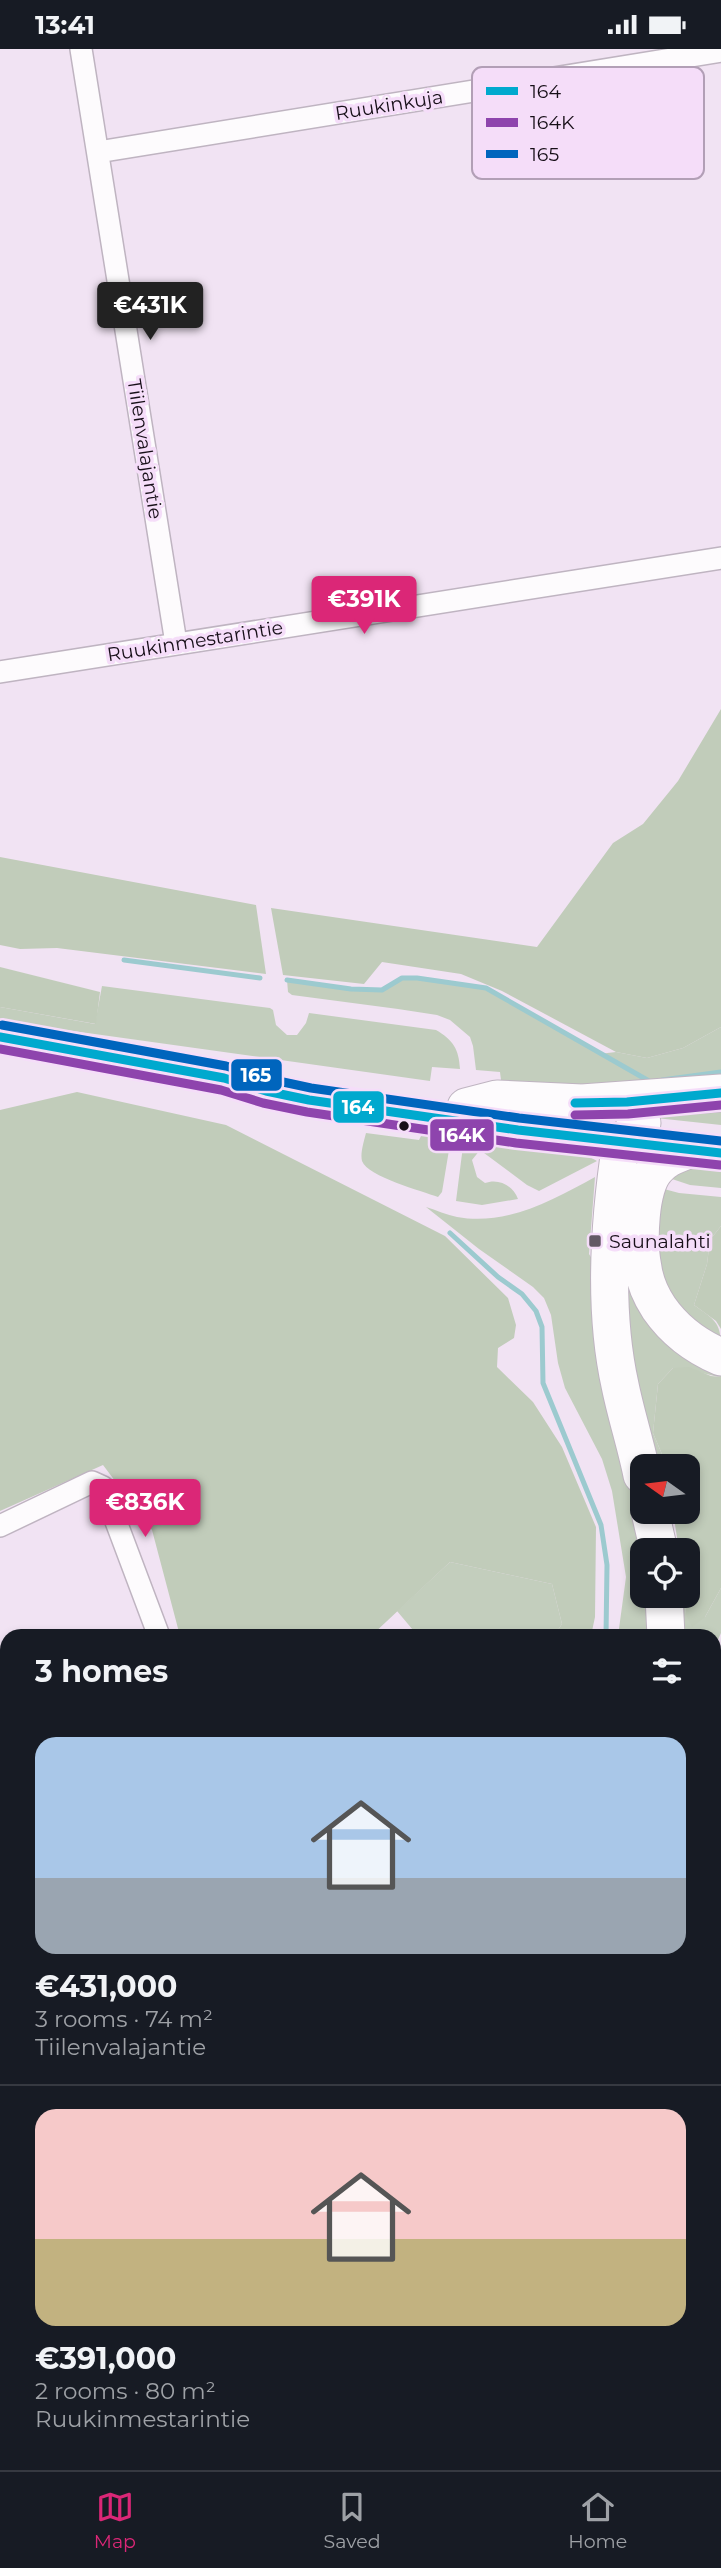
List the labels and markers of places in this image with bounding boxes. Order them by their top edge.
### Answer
pin: €431K [101,282,199,342]
pin: €391K [315,577,413,636]
unlabelled marker [397,1119,411,1133]
place label: Saunalahti [609,1230,711,1253]
marker: Saunalahti [587,1233,603,1249]
pin: €836K [96,1479,194,1539]

